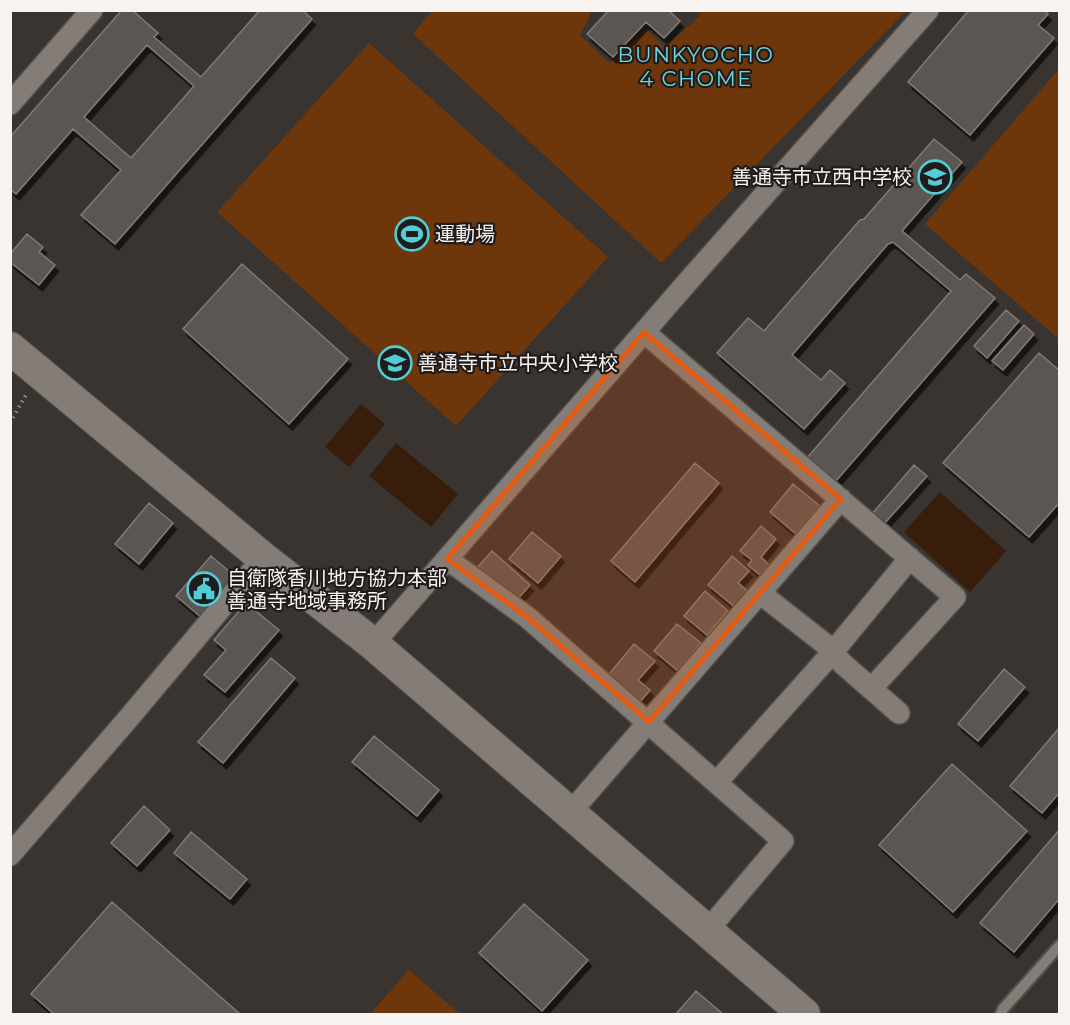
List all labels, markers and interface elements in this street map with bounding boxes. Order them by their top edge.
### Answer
district label: BUNKYOCHO 4 CHOME [618,42,774,91]
school or university icon: 善通寺市立西中学校 [917,159,953,195]
place label: 善通寺市立西中学校 [732,165,912,189]
sports icon: 運動場 [394,216,430,252]
place label: 運動場 [435,222,495,246]
school or university icon: 善通寺市立中央小学校 [377,345,413,381]
place label: 善通寺市立中央小学校 [418,351,618,375]
place label: 自衛隊香川地方協力本部 善通寺地域事務所 [227,566,447,613]
public building icon: 自衛隊香川地方協力本部 善通寺地域事務所 [186,571,222,607]

